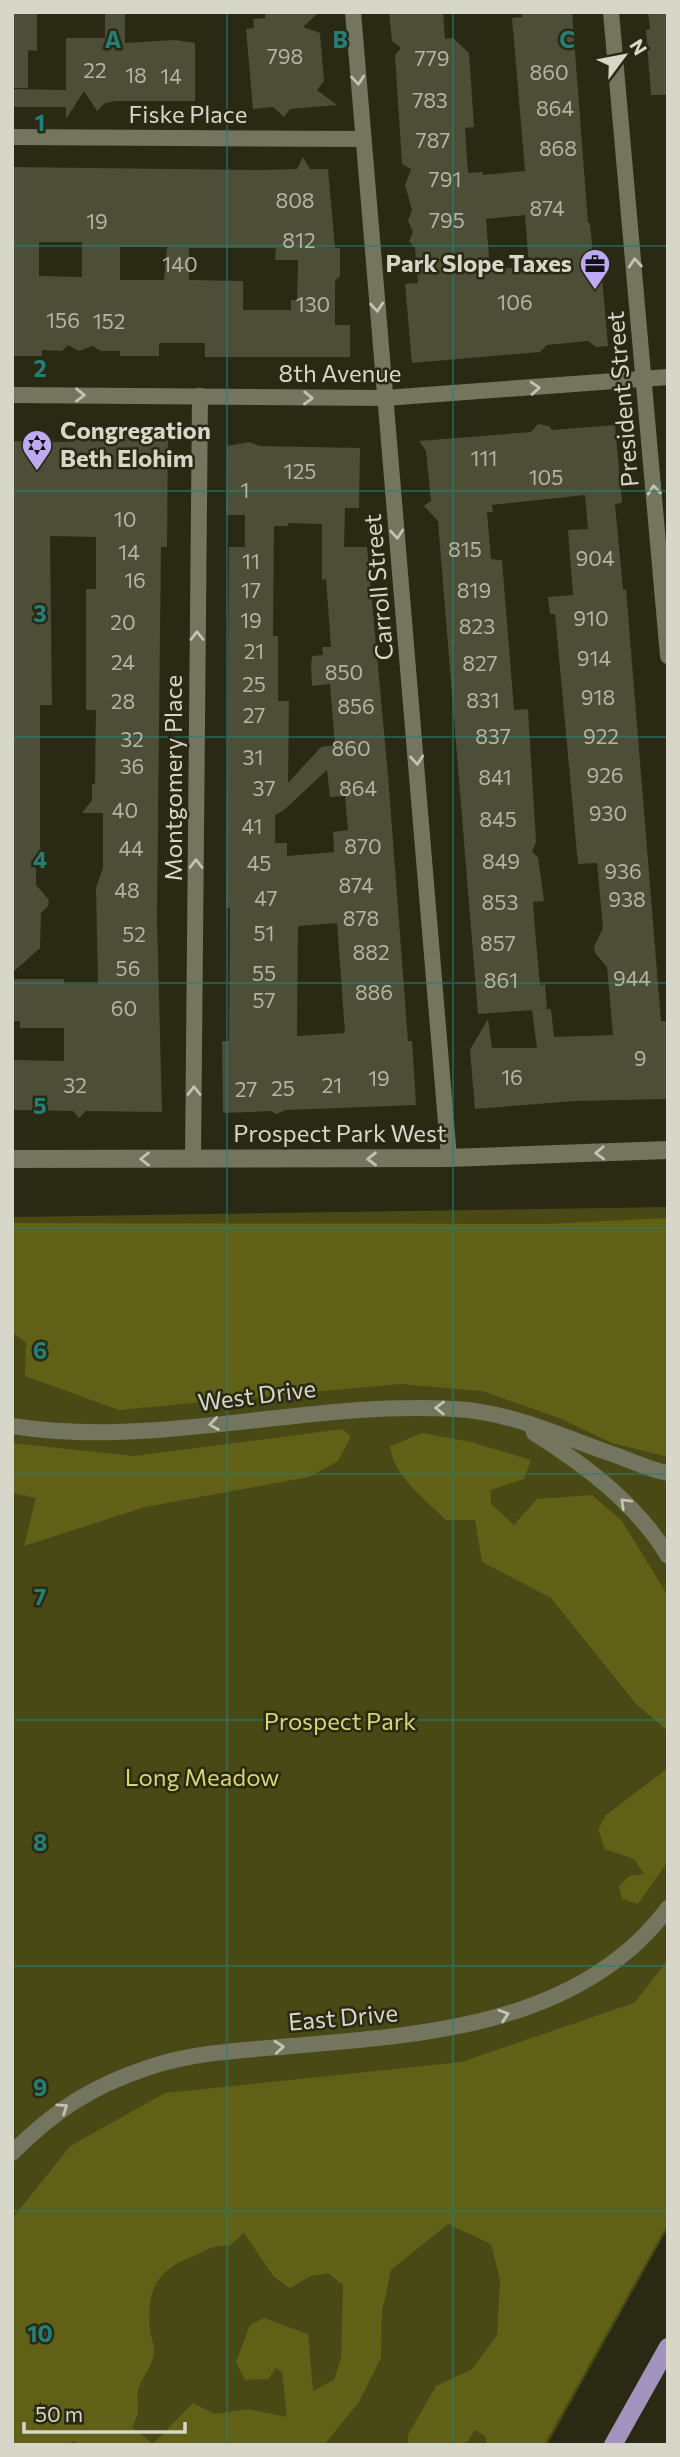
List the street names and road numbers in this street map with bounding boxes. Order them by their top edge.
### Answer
street label: Fiske Place [129,99,247,128]
street label: President Street [599,310,644,488]
street label: 8th Avenue [279,358,401,387]
street label: Carroll Street [357,513,398,661]
street label: Montgomery Place [158,675,187,881]
street label: Prospect Park West [233,1118,447,1147]
street label: West Drive [196,1373,318,1416]
street label: East Drive [287,1997,399,2036]

